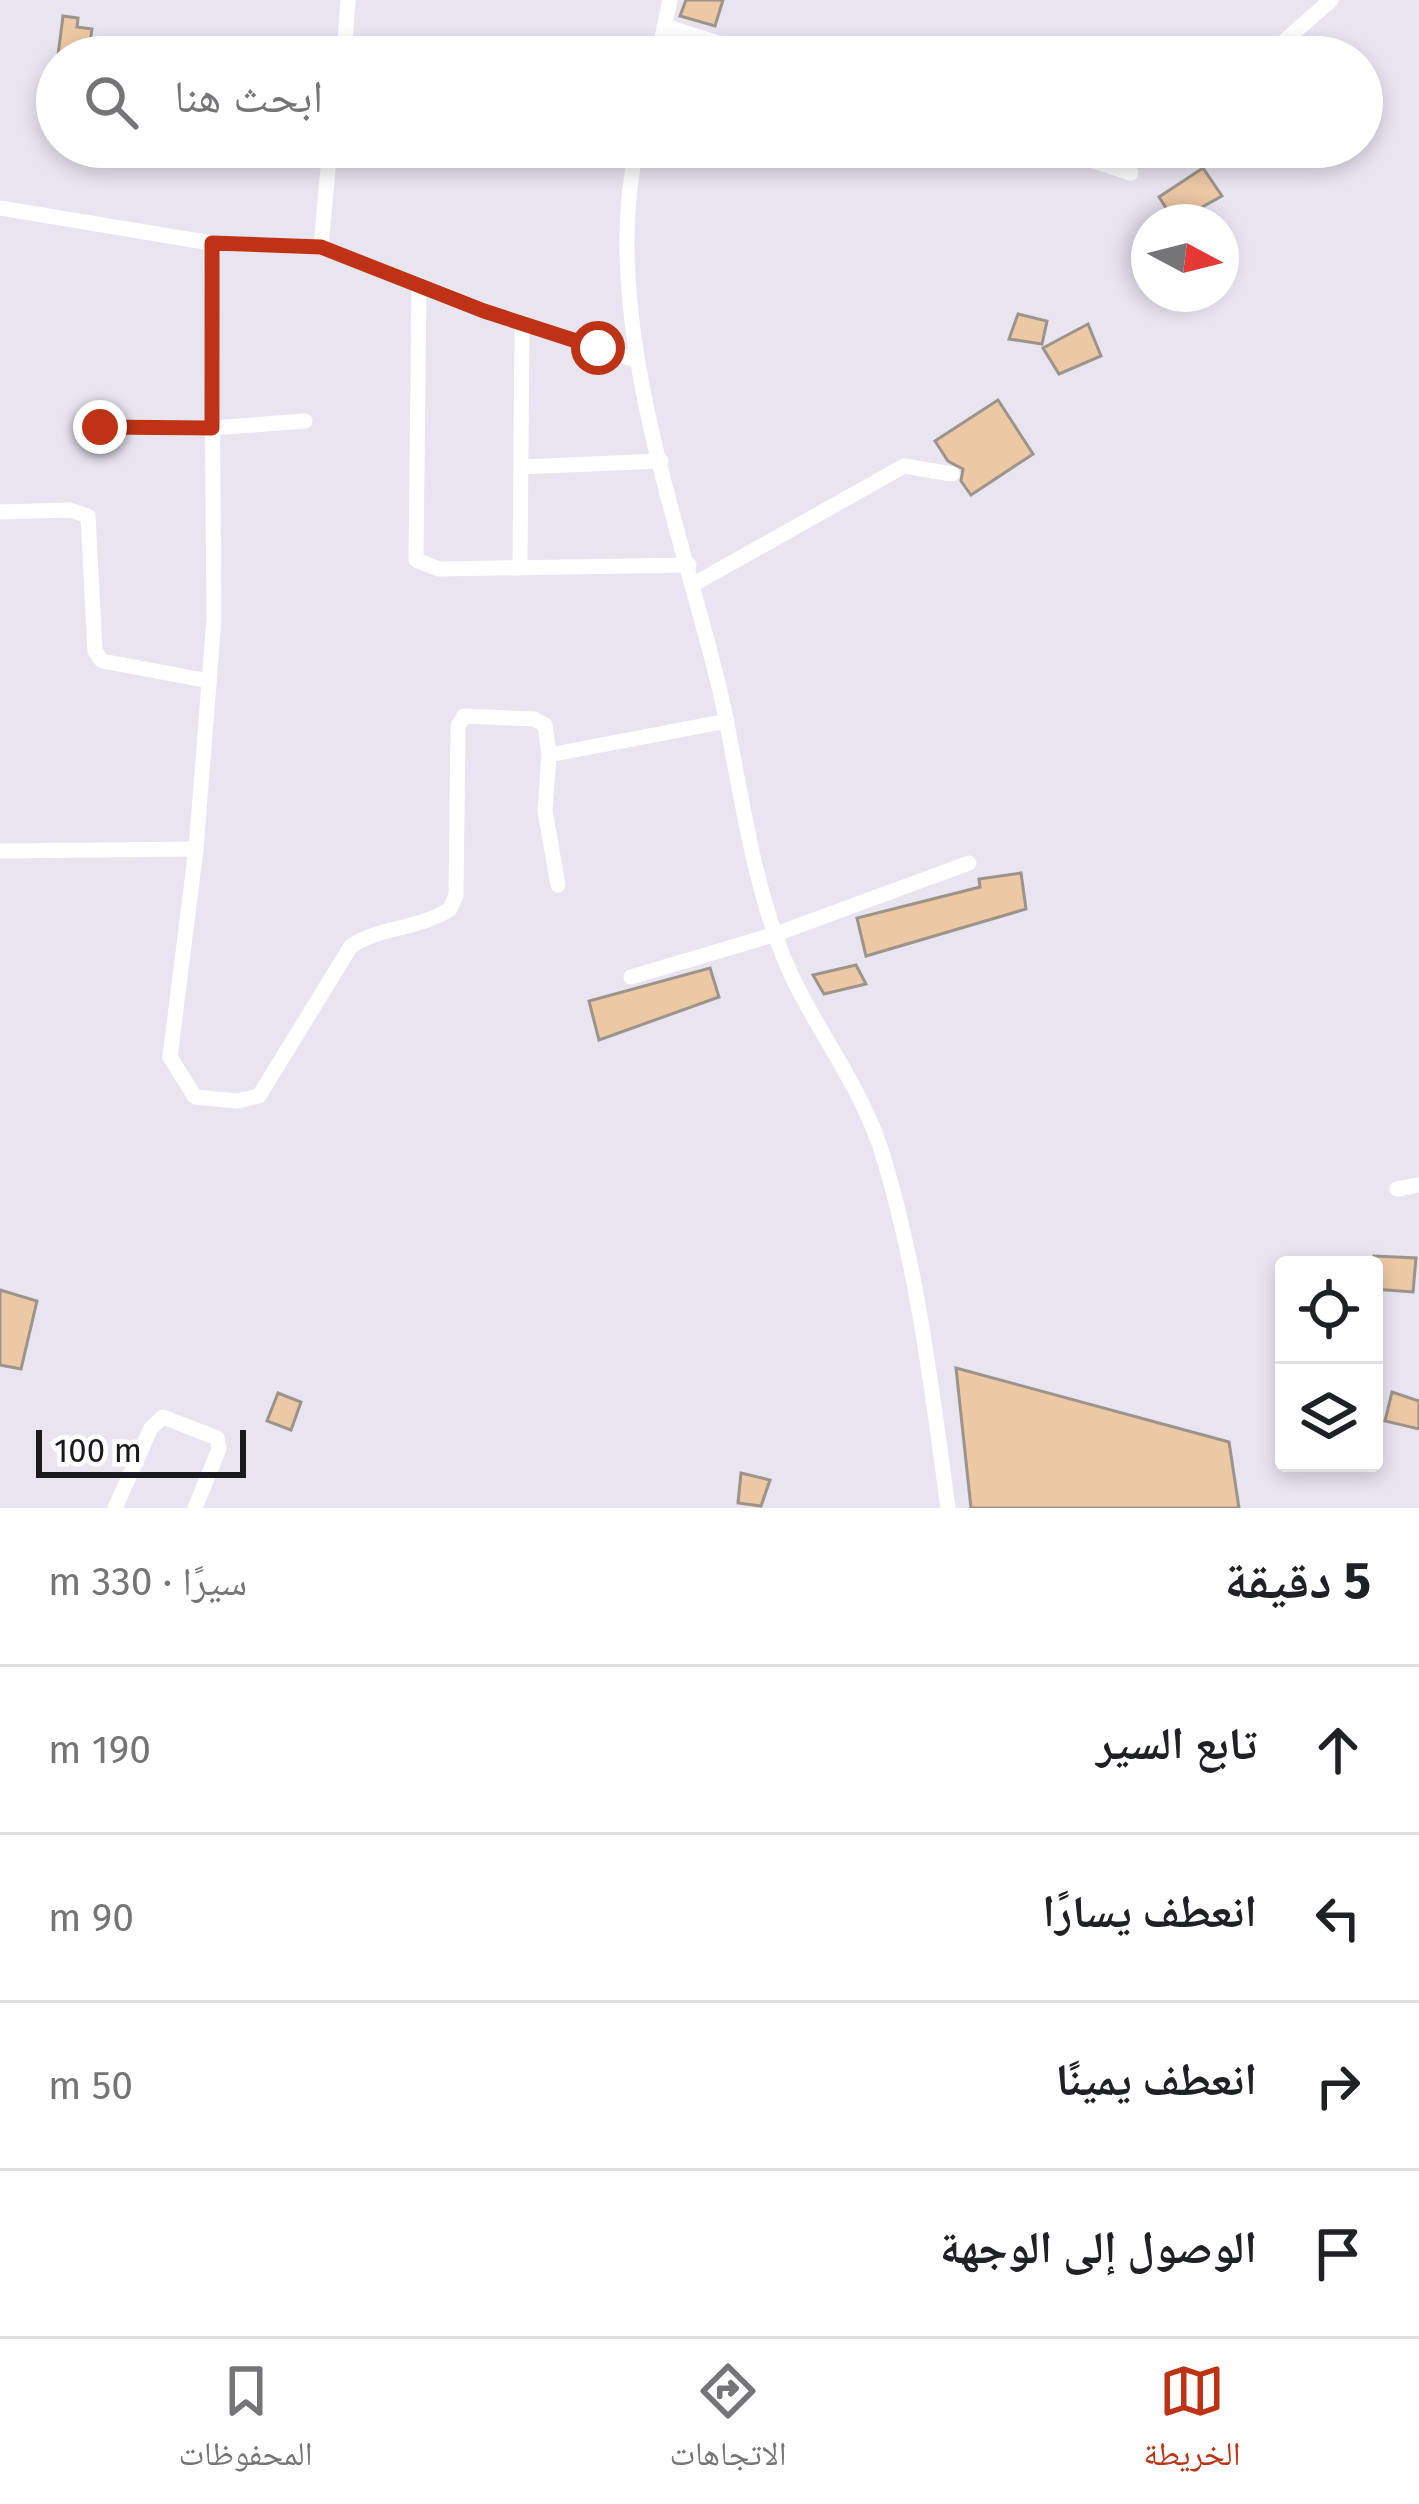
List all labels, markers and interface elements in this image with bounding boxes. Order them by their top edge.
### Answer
search box [36,36,1383,168]
icon: search [78,69,144,135]
text: ابحث هنا [174,70,323,124]
north arrow [1131,204,1239,312]
route start [571,321,625,375]
route end [73,400,127,454]
map controls [1275,1256,1383,1472]
button: locate [1275,1256,1383,1364]
button: layers [1275,1364,1383,1472]
scale bar [36,1424,246,1477]
text: 100 m [54,1431,142,1471]
text: 5 دقيقة [1224,1550,1371,1612]
text: سيرًا · 330 m [48,1559,247,1605]
text: تابع السير [1096,1717,1257,1771]
icon: ahead [1305,1717,1371,1783]
text: 190 m [48,1727,151,1773]
text: انعطف يسارًا [1042,1885,1257,1939]
icon: left [1305,1885,1371,1951]
text: 90 m [48,1895,134,1941]
text: انعطف يمينًا [1055,2053,1257,2107]
icon: right [1305,2053,1371,2119]
text: 50 m [48,2063,133,2109]
text: الوصول إلى الوجهة [940,2221,1257,2275]
icon: arrive [1305,2221,1371,2287]
tab: المحفوظات [178,2358,313,2486]
tab: الاتجاهات [669,2358,787,2486]
tab: الخريطة [1143,2358,1241,2486]

